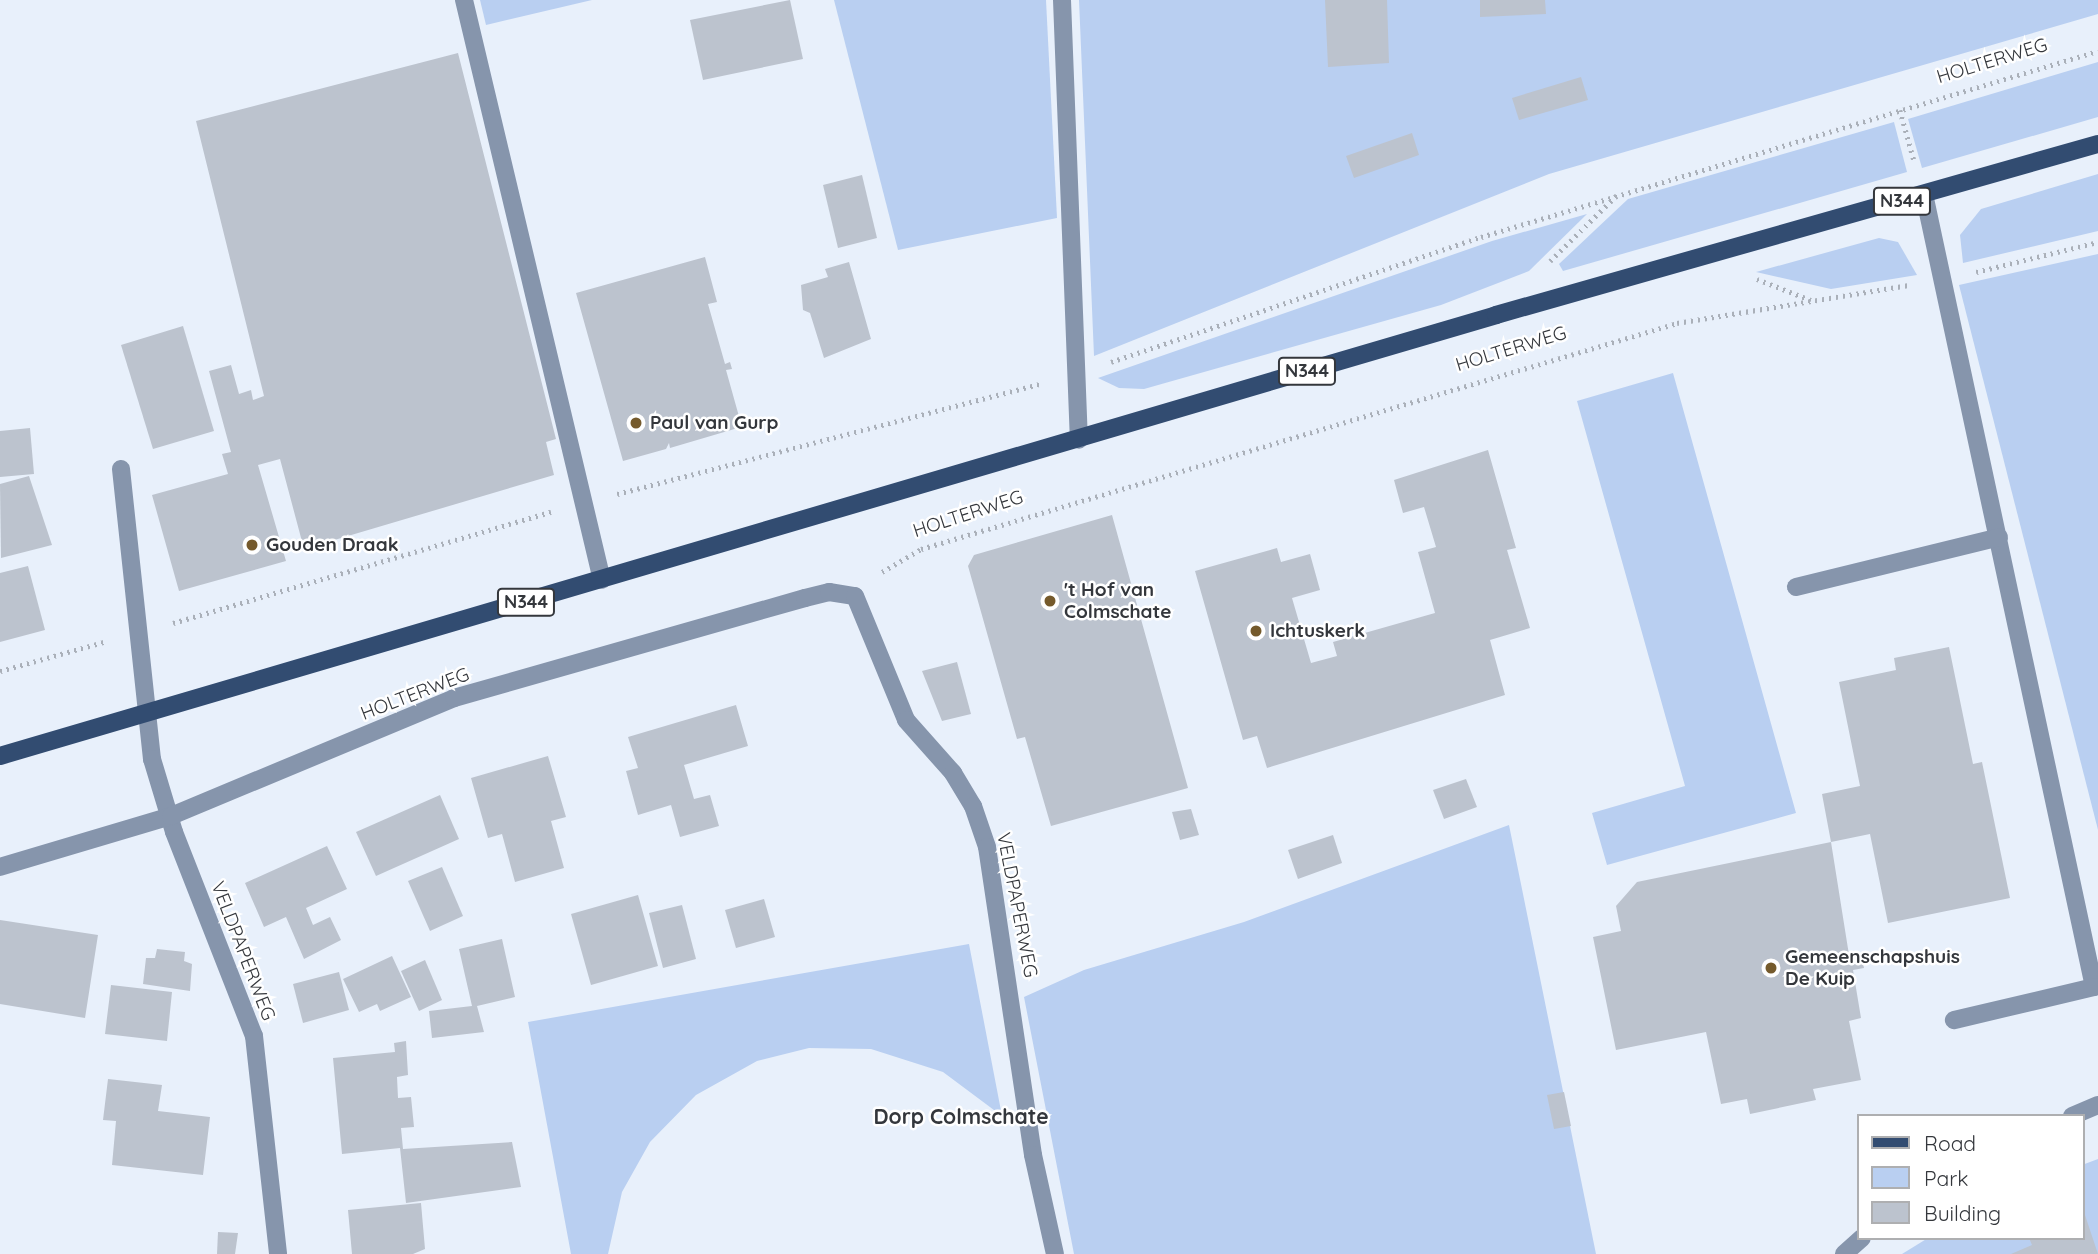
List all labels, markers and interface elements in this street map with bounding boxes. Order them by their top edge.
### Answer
street label: HOLTERWEG [1934,33,2050,89]
road number: N344 [1872,186,1932,216]
street label: HOLTERWEG [1453,321,1569,377]
road number: N344 [1277,356,1337,386]
place label: Paul van Gurp [650,412,778,434]
marker: Paul van Gurp [628,415,644,431]
street label: HOLTERWEG [910,485,1026,543]
place label: Gouden Draak [266,534,398,556]
marker: Gouden Draak [244,537,260,553]
place label: 't Hof van Colmschate [1064,579,1171,623]
road number: N344 [496,588,556,616]
marker: 't Hof van Colmschate [1042,593,1058,609]
place label: Ichtuskerk [1270,620,1365,642]
marker: Ichtuskerk [1248,623,1264,639]
street label: HOLTERWEG [357,663,473,725]
street label: VELDPAPERWEG [992,831,1042,979]
street label: VELDPAPERWEG [206,878,280,1024]
place label: Gemeenschapshuis De Kuip [1785,946,1960,990]
marker: Gemeenschapshuis De Kuip [1763,960,1779,976]
district label: Dorp Colmschate [873,1103,1049,1129]
legend [1856,1114,2084,1240]
text: Road [1924,1130,1976,1156]
text: Park [1924,1165,1968,1191]
text: Building [1924,1200,2001,1226]

